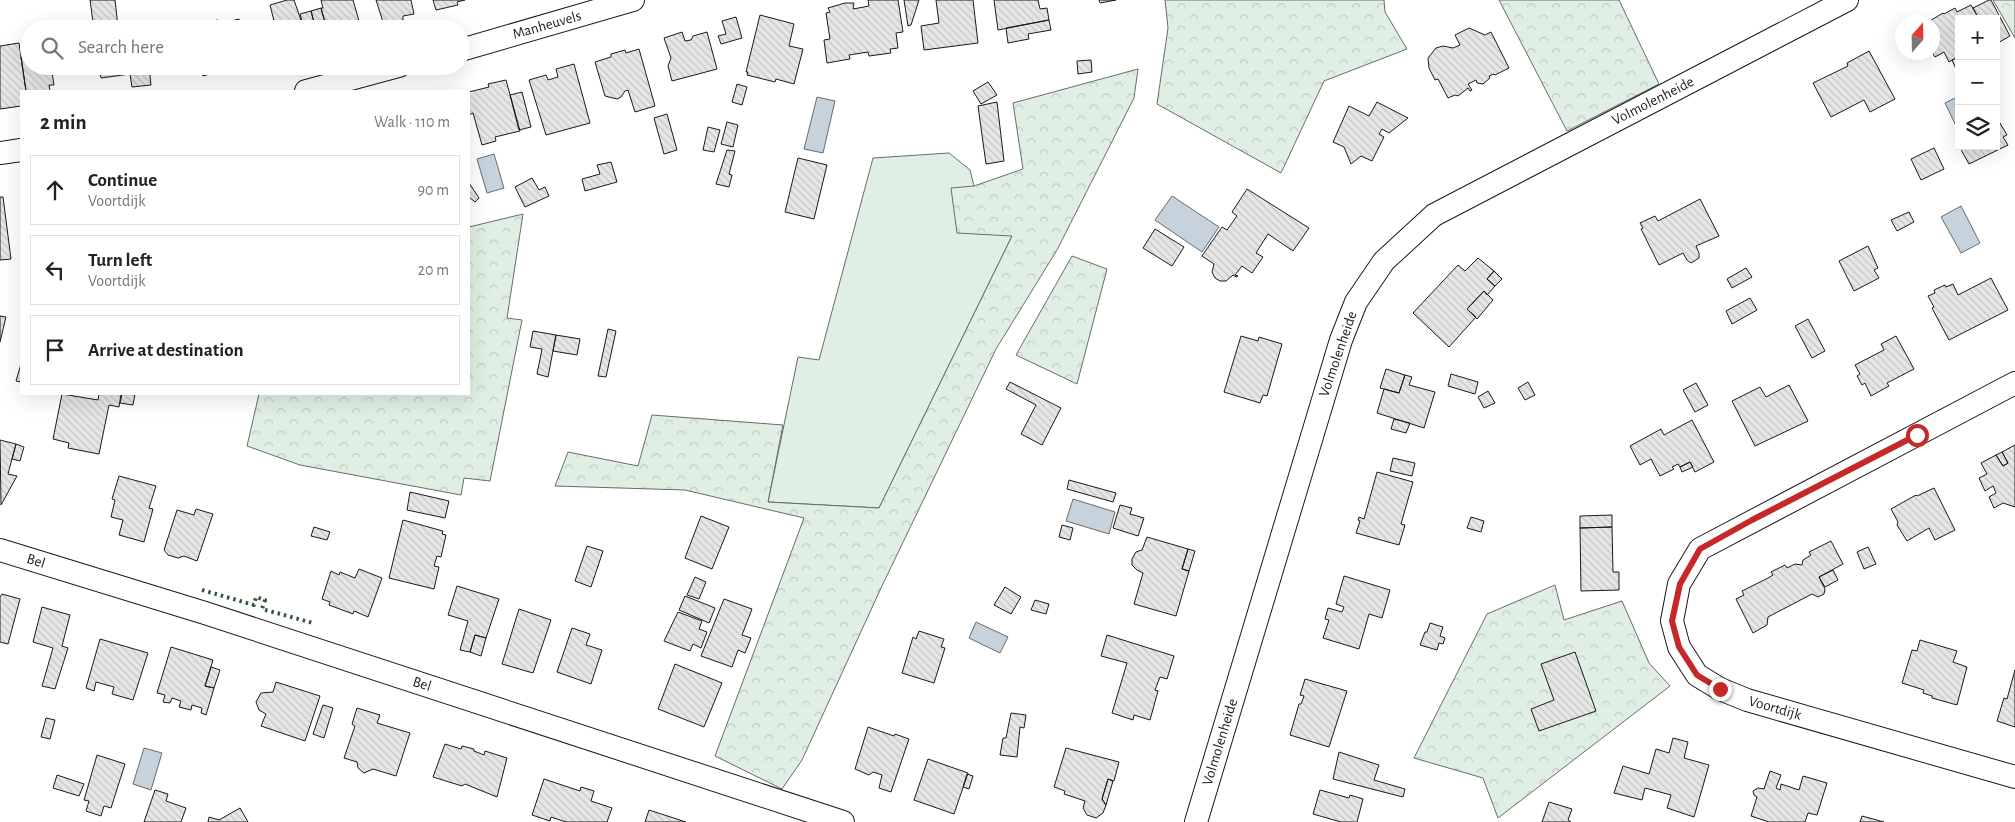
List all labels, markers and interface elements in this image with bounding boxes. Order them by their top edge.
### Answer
street label: Manheuvels [511,8,583,42]
north arrow [1895,15,1940,60]
map controls [1955,15,2000,150]
button: + [1955,15,2000,60]
search box [20,20,470,75]
icon: search [38,34,66,62]
text: Search here [78,38,164,57]
button: − [1955,60,2000,105]
street label: Volmolenheide [1610,74,1696,128]
button: layers [1955,105,2000,150]
text: 2 min [40,112,87,133]
text: Walk · 110 m [374,114,450,130]
text: Continue [88,171,157,190]
icon: ahead [41,176,69,204]
text: 90 m [418,182,449,198]
text: Voortdijk [88,193,146,209]
text: Turn left [88,251,152,270]
icon: left [41,256,69,284]
text: 20 m [418,262,449,278]
text: Voortdijk [88,273,146,289]
street label: Volmolenheide [1316,309,1360,399]
icon: arrive [41,336,69,364]
text: Arrive at destination [88,341,244,360]
route start [1906,424,1929,447]
street label: Bel [25,551,47,571]
street label: Bel [411,674,433,694]
route end [1709,678,1732,701]
street label: Voortdijk [1747,693,1803,723]
street label: Volmolenheide [1200,697,1240,787]

